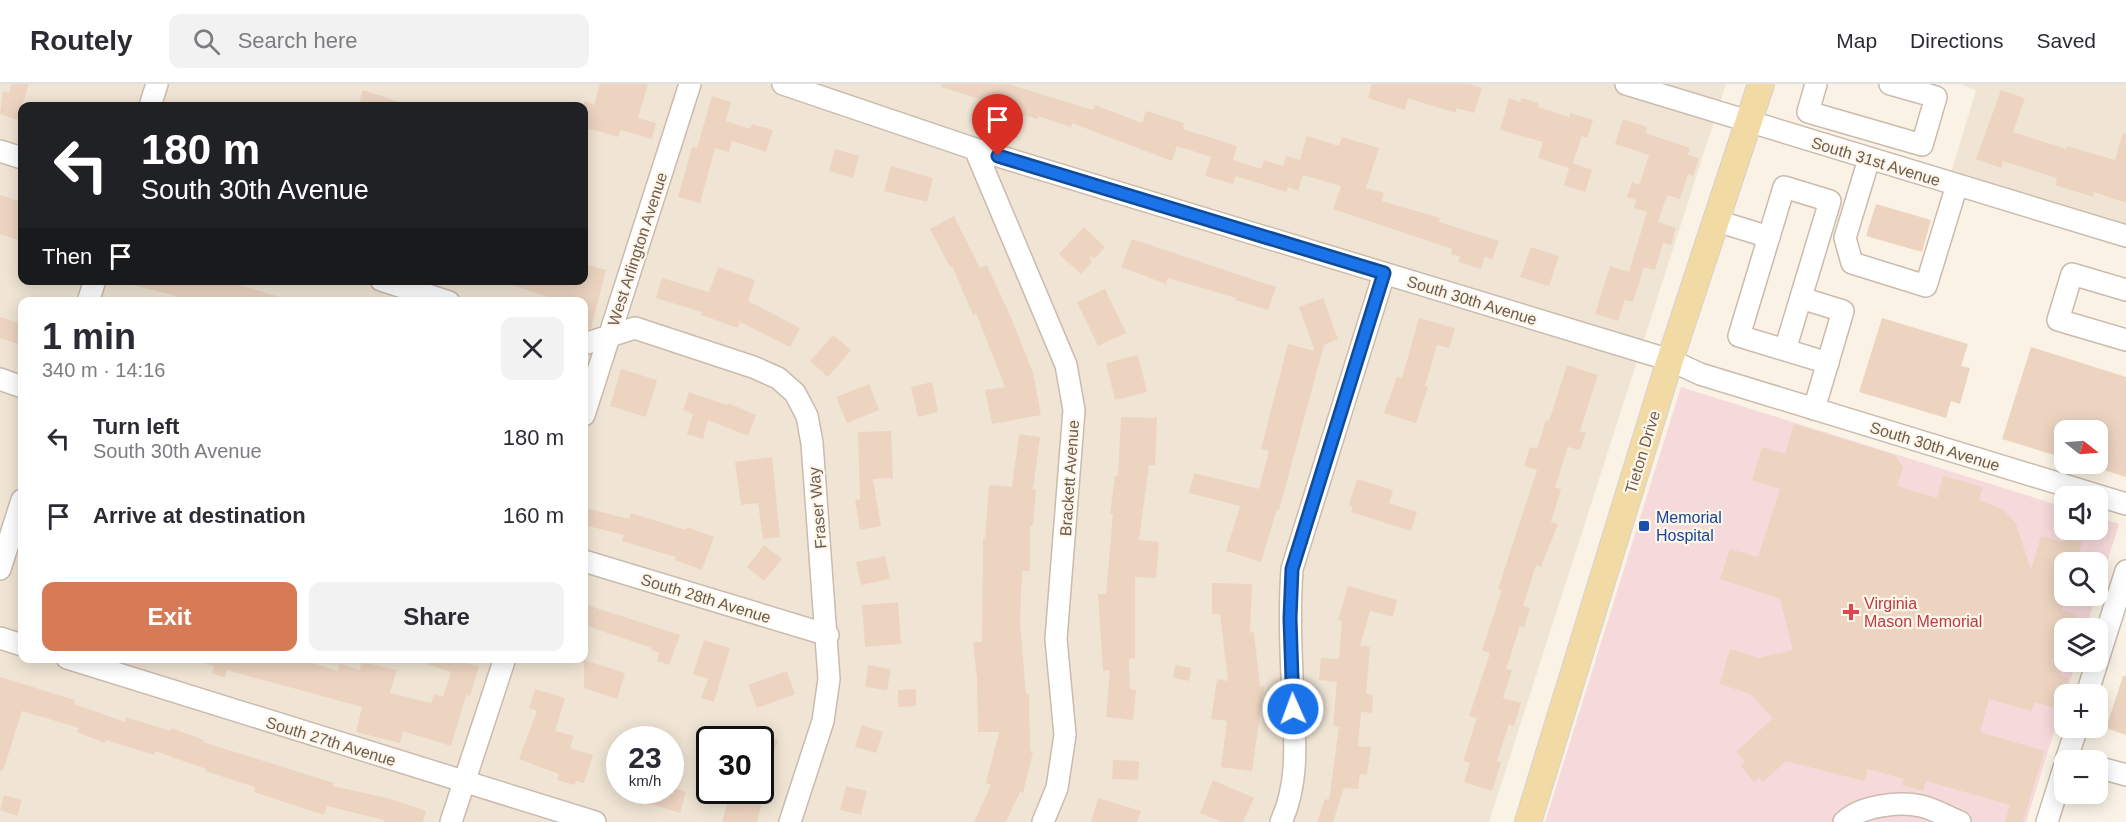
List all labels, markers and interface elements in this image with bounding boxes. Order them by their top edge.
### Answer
search box [169,14,589,68]
text: Routely [30,25,133,56]
icon: search [190,25,223,58]
text: Search here [238,28,358,53]
text: Map [1836,29,1877,52]
text: Directions [1910,29,2003,52]
text: Saved [2036,29,2096,52]
pin [972,94,1023,156]
icon: arrive [981,103,1014,136]
icon: left [42,126,120,204]
text: 180 m [141,126,260,173]
street label: South 31st Avenue [1809,134,1943,189]
street label: West Arlington Avenue [605,170,670,328]
text: South 30th Avenue [141,175,369,205]
icon: arrive [104,240,137,273]
text: Then [42,244,92,269]
street label: South 30th Avenue [1405,273,1539,328]
text: 1 min [42,316,136,357]
button: close [501,317,564,380]
text: 340 m · 14:16 [42,359,165,381]
street label: Tieton Drive [1622,409,1663,496]
text: Turn left [93,414,179,439]
street label: Brackett Avenue [1057,419,1082,537]
street label: South 30th Avenue [1868,419,2002,474]
north arrow [2054,420,2108,474]
map controls [2054,420,2108,804]
icon: left [42,422,75,455]
text: 180 m [503,425,564,450]
text: South 30th Avenue [93,440,262,462]
street label: Fraser Way [805,466,830,550]
button: sound [2054,486,2108,540]
icon: arrive [42,500,75,533]
text: Arrive at destination [93,503,306,528]
text: 160 m [503,503,564,528]
place label: Memorial Hospital [1656,509,1722,544]
marker: Memorial Hospital [1637,519,1651,533]
button: search [2054,552,2108,606]
street label: South 28th Avenue [639,571,773,626]
button: Exit [42,582,297,651]
button: Share [309,582,564,651]
place label: Virginia Mason Memorial [1864,595,1982,630]
marker: Virginia Mason Memorial [1842,603,1860,621]
button: layers [2054,618,2108,672]
position arrow [1261,677,1325,741]
button: + [2054,684,2108,738]
street label: South 27th Avenue [264,714,398,769]
speed limit sign: 30 [696,726,774,804]
text: 23 [628,741,662,774]
button: − [2054,750,2108,804]
text: km/h [629,772,661,789]

